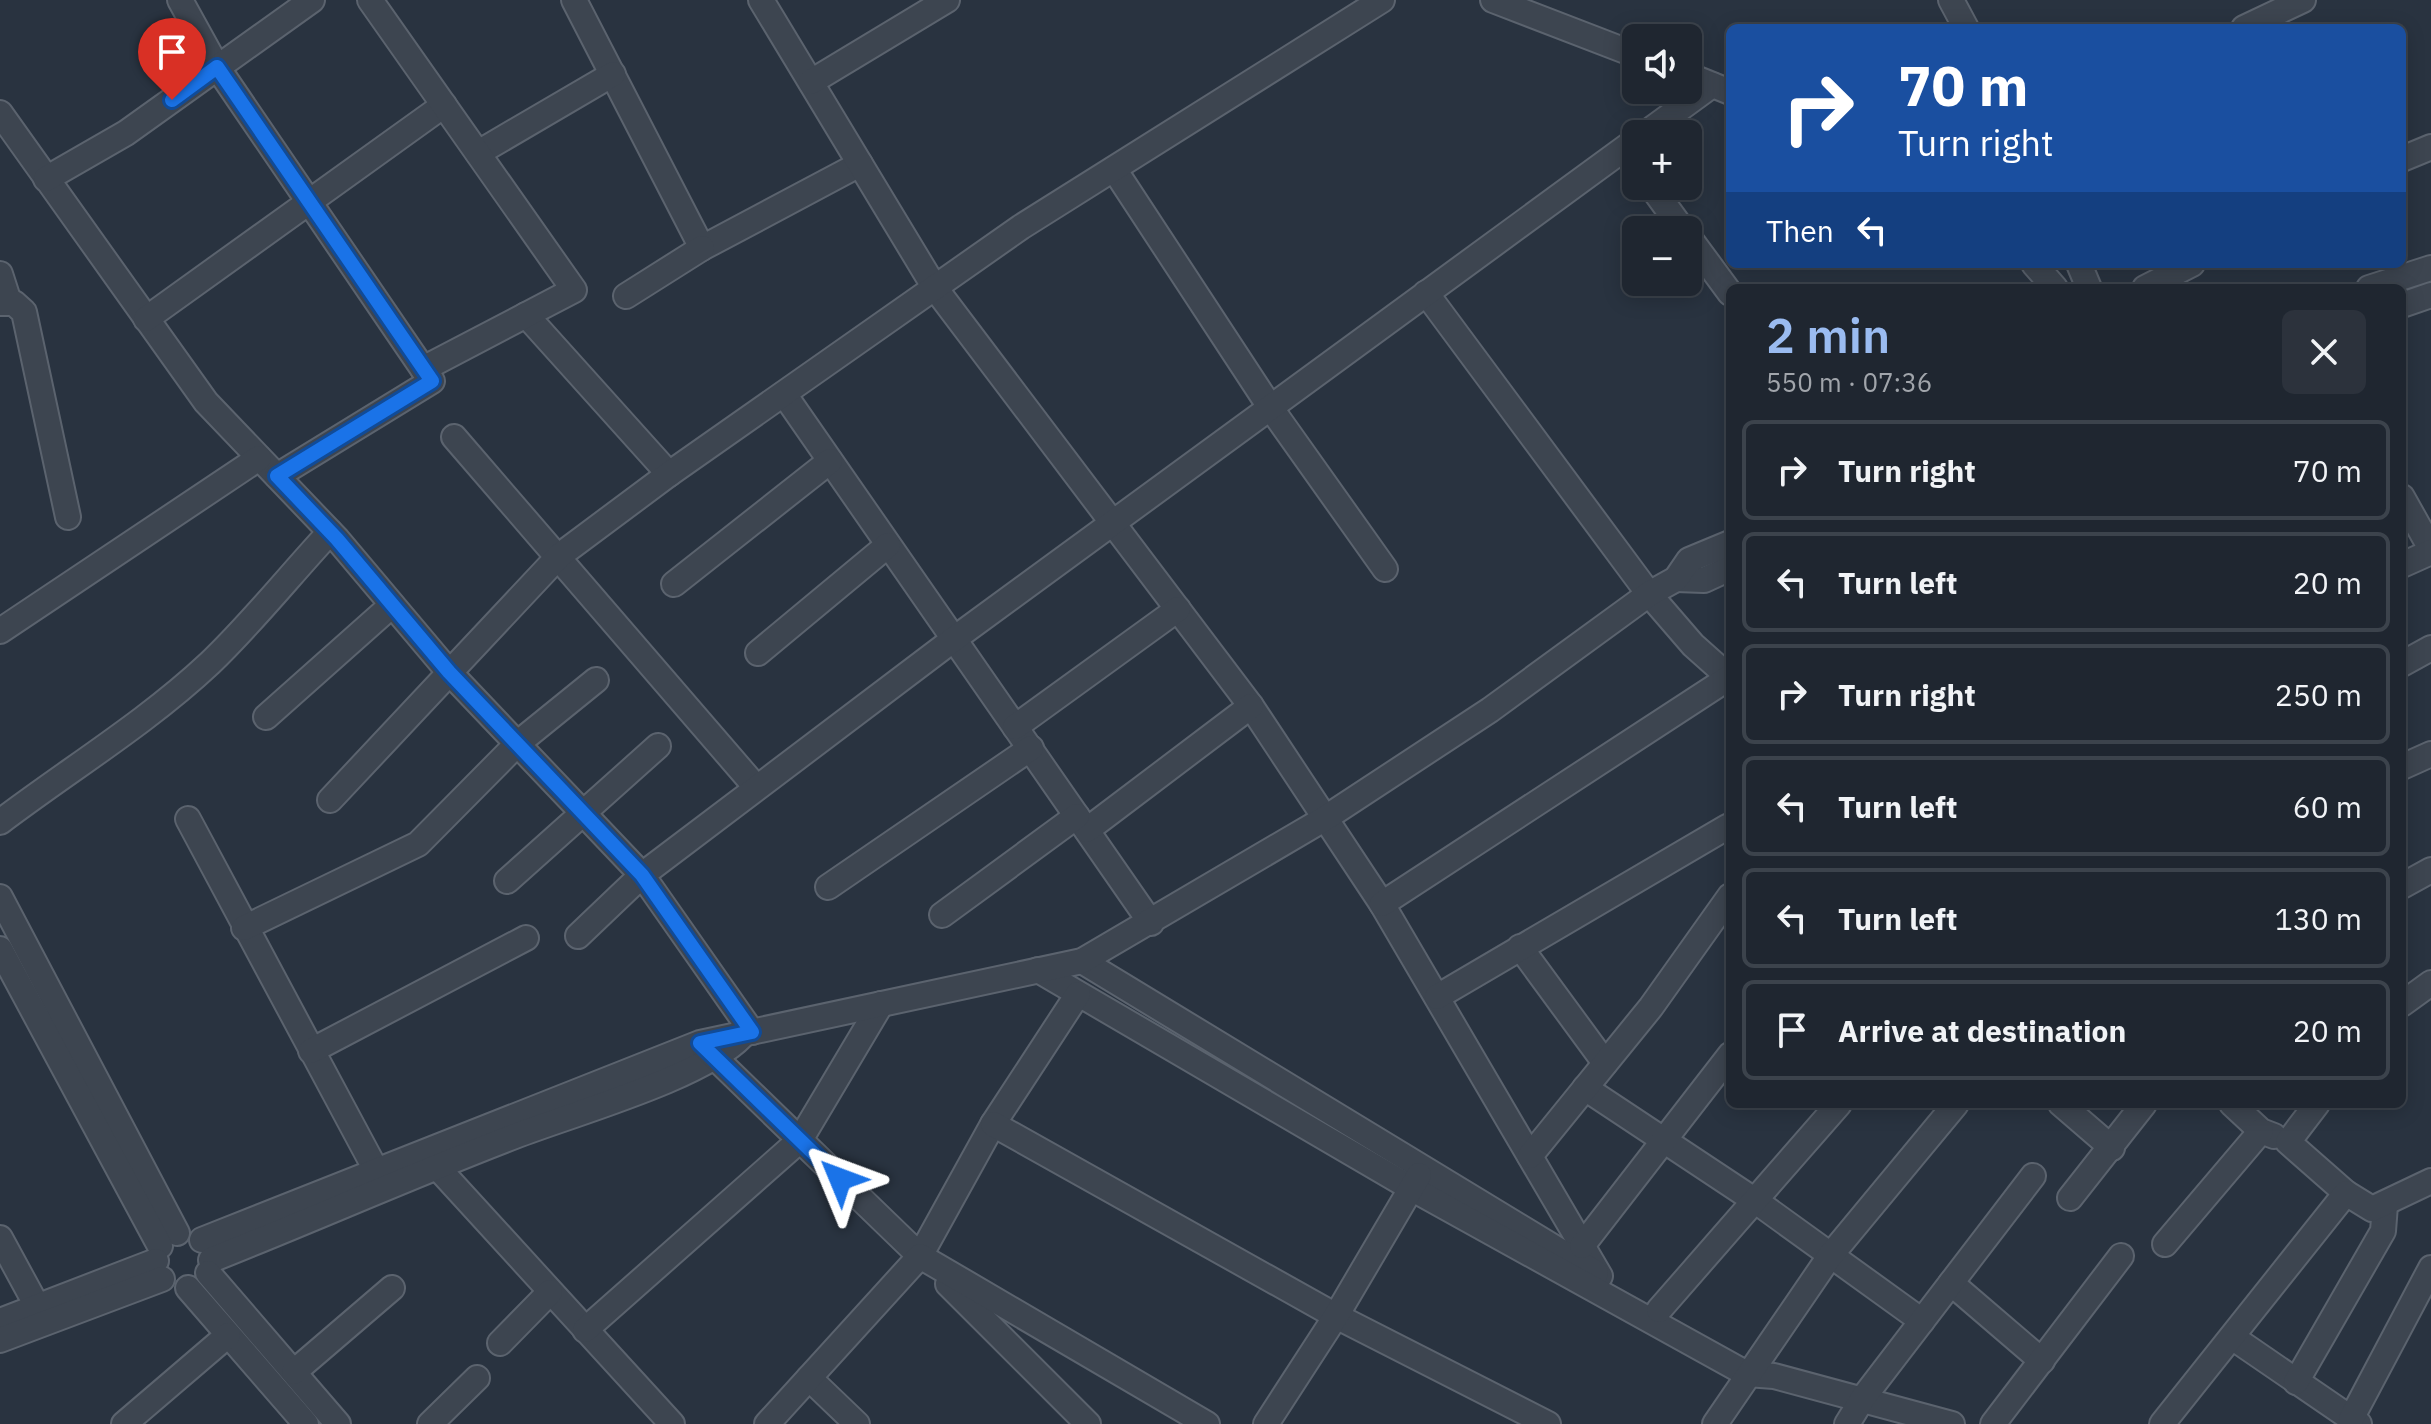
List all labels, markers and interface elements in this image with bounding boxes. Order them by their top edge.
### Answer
pin [138,18,206,100]
map controls [1622,24,1702,296]
button: sound [1622,24,1702,104]
icon: arrive [150,30,194,74]
text: 70 m [1898,49,2028,121]
icon: right [1766,56,1870,160]
text: Turn right [1898,119,2054,166]
button: + [1622,120,1702,200]
icon: left [1850,208,1894,252]
text: Then [1766,211,1834,250]
button: − [1622,216,1702,296]
text: 2 min [1766,304,1890,366]
button: close [2282,310,2366,394]
text: 550 m · 07:36 [1766,365,1932,399]
icon: right [1770,448,1814,492]
text: Turn right [1838,451,1976,490]
text: 70 m [2293,451,2362,490]
icon: left [1770,560,1814,604]
text: Turn left [1838,563,1957,602]
text: 20 m [2293,563,2362,602]
icon: right [1770,672,1814,716]
text: Turn right [1838,675,1976,714]
text: 250 m [2275,675,2362,714]
icon: left [1770,784,1814,828]
text: Turn left [1838,787,1957,826]
text: 60 m [2293,787,2362,826]
icon: left [1770,896,1814,940]
text: Turn left [1838,899,1957,938]
text: 130 m [2275,899,2362,938]
icon: arrive [1770,1008,1814,1052]
text: Arrive at destination [1838,1011,2126,1050]
text: 20 m [2293,1011,2362,1050]
position arrow [798,1137,882,1221]

